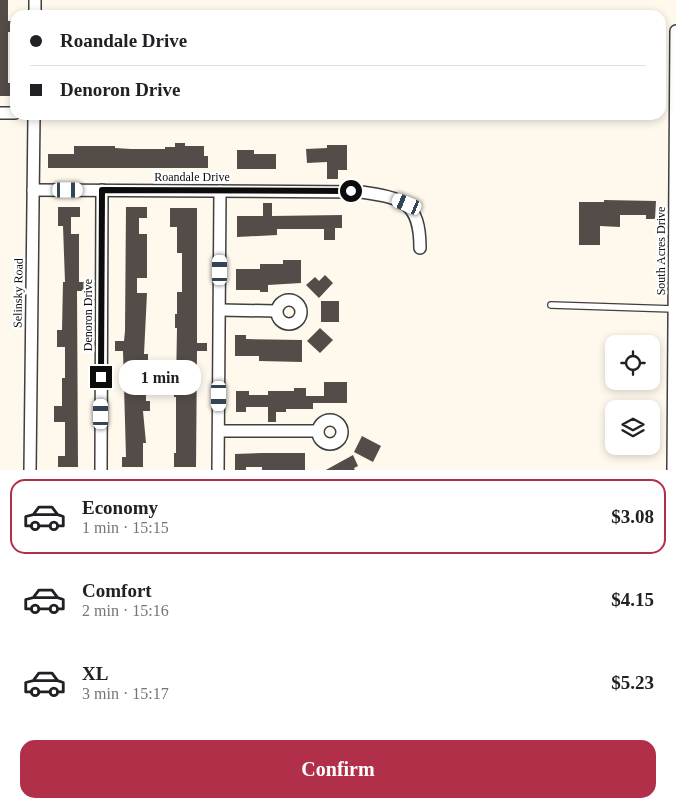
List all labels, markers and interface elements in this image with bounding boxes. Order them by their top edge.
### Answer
text: Roandale Drive [60,30,187,51]
text: Denoron Drive [60,79,181,100]
street label: Roandale Drive [154,170,230,184]
route start [340,180,362,202]
car [53,183,83,198]
car [390,191,423,217]
street label: South Acres Drive [654,207,668,295]
car [212,255,227,285]
street label: Selinsky Road [10,258,26,328]
street label: Denoron Drive [81,279,95,351]
map controls [605,335,660,455]
button: locate [605,335,660,390]
callout: 1 min [118,360,201,394]
route end [90,366,112,388]
text: 1 min [141,369,179,386]
car [211,381,226,411]
car [93,399,108,429]
button: layers [605,400,660,455]
icon: car [22,494,67,539]
text: Economy [82,497,158,518]
text: $3.08 [611,506,654,527]
text: 1 min · 15:15 [82,519,169,536]
icon: car [22,577,67,622]
text: Comfort [82,580,152,601]
text: $4.15 [611,589,654,610]
text: 2 min · 15:16 [82,602,169,619]
icon: car [22,660,67,705]
text: XL [82,663,108,684]
text: $5.23 [611,672,654,693]
text: 3 min · 15:17 [82,685,169,702]
button: Confirm [20,740,656,798]

